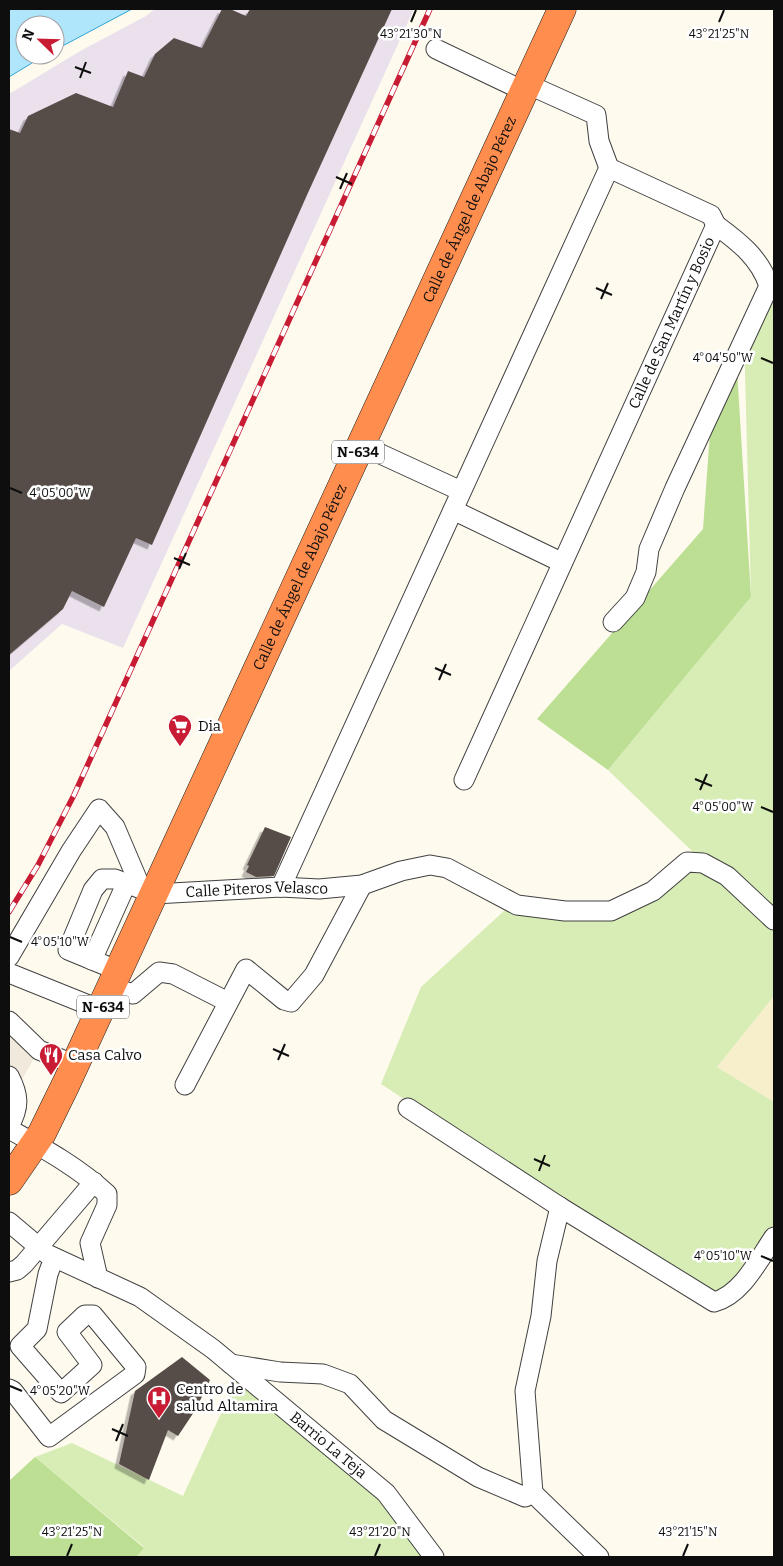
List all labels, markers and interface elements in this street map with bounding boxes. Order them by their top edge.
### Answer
north arrow [15,15,65,65]
text: N [19,27,39,43]
text: 43°21'30"N [380,27,443,41]
text: 43°21'25"N [689,27,750,41]
street label: Calle de Ángel de Abajo Pérez [419,113,520,305]
street label: Calle de San Martín y Bosio [625,234,718,412]
text: 4°04'50"W [693,351,754,365]
road number: N-634 [332,441,384,464]
street label: Calle de Ángel de Abajo Pérez [249,481,351,673]
text: 4°05'00"W [29,486,91,500]
supermarket icon: Dia [167,713,193,747]
place label: Dia [198,717,221,735]
text: 4°05'00"W [692,800,754,814]
street label: Calle Piteros Velasco [185,878,329,901]
text: 4°05'10"W [31,935,90,949]
road number: N-634 [77,996,129,1019]
restaurant icon: Casa Calvo [38,1042,64,1076]
place label: Casa Calvo [68,1046,142,1064]
text: 4°05'10"W [694,1249,753,1263]
place label: Centro de salud Altamira [176,1380,278,1415]
text: 4°05'20"W [30,1384,91,1398]
hospital icon: Centro de salud Altamira [146,1385,172,1419]
street label: Barrio La Teja [287,1408,370,1482]
text: 43°21'25"N [42,1525,103,1539]
text: 43°21'20"N [349,1525,411,1539]
text: 43°21'15"N [659,1525,718,1539]

